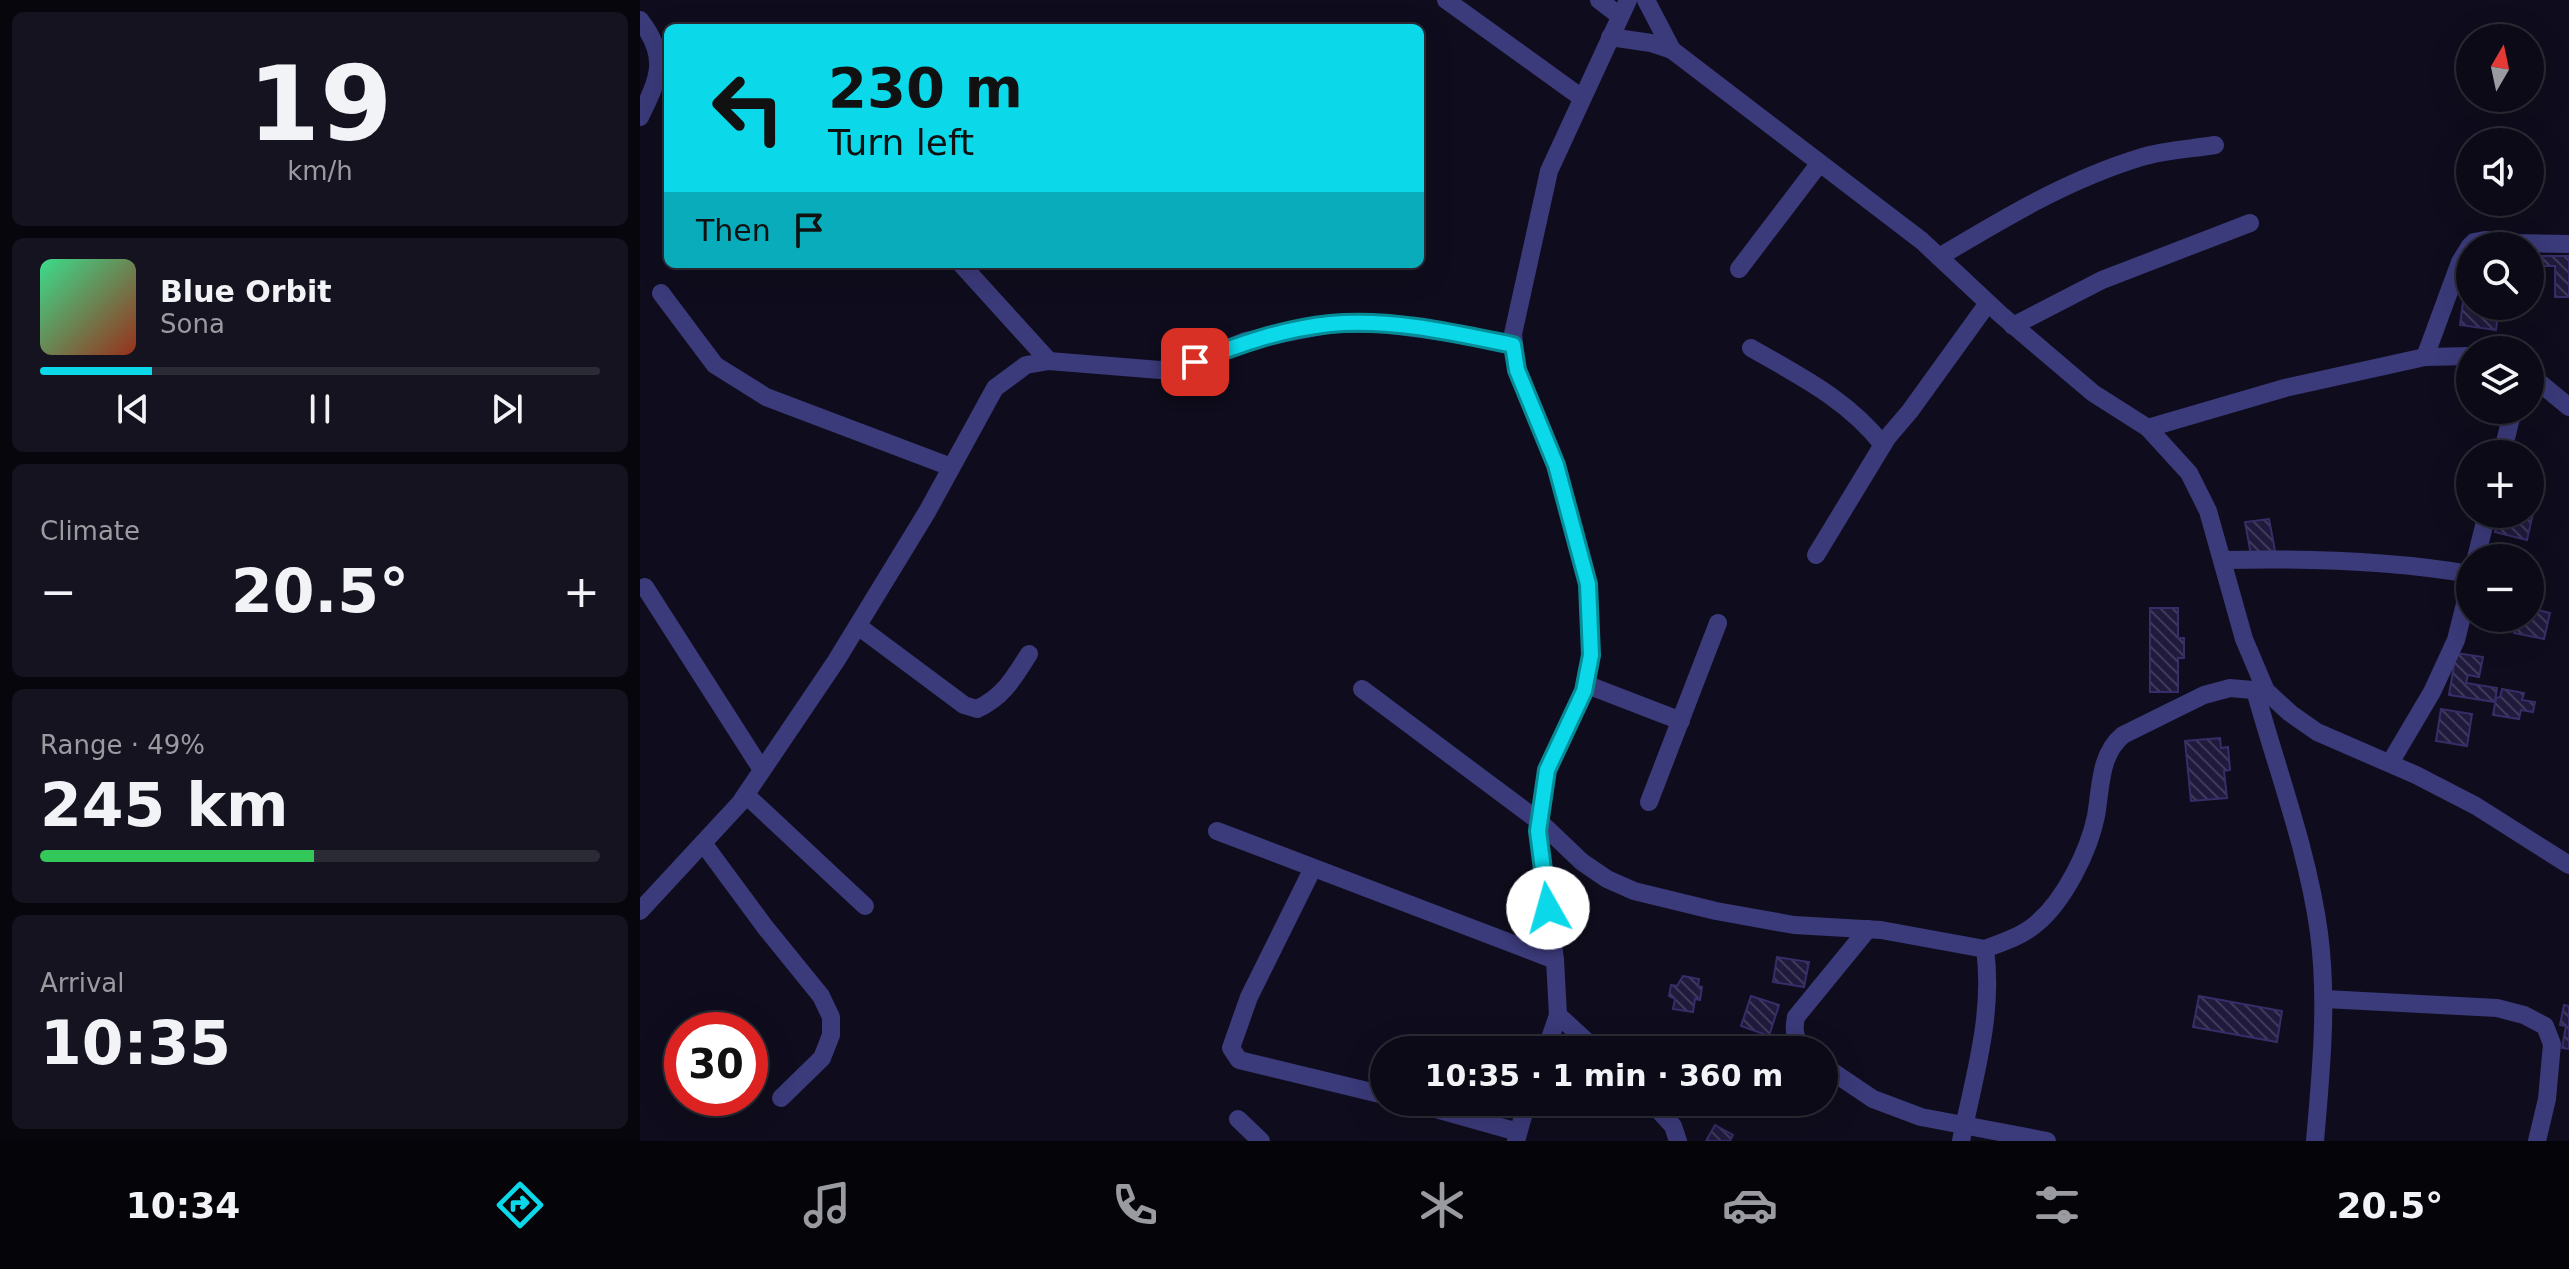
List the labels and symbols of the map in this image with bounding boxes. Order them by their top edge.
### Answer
north arrow [2456,24,2544,112]
pin [1161,328,1229,396]
position arrow [1506,866,1590,950]
speed limit sign: 30 [664,1012,768,1116]

